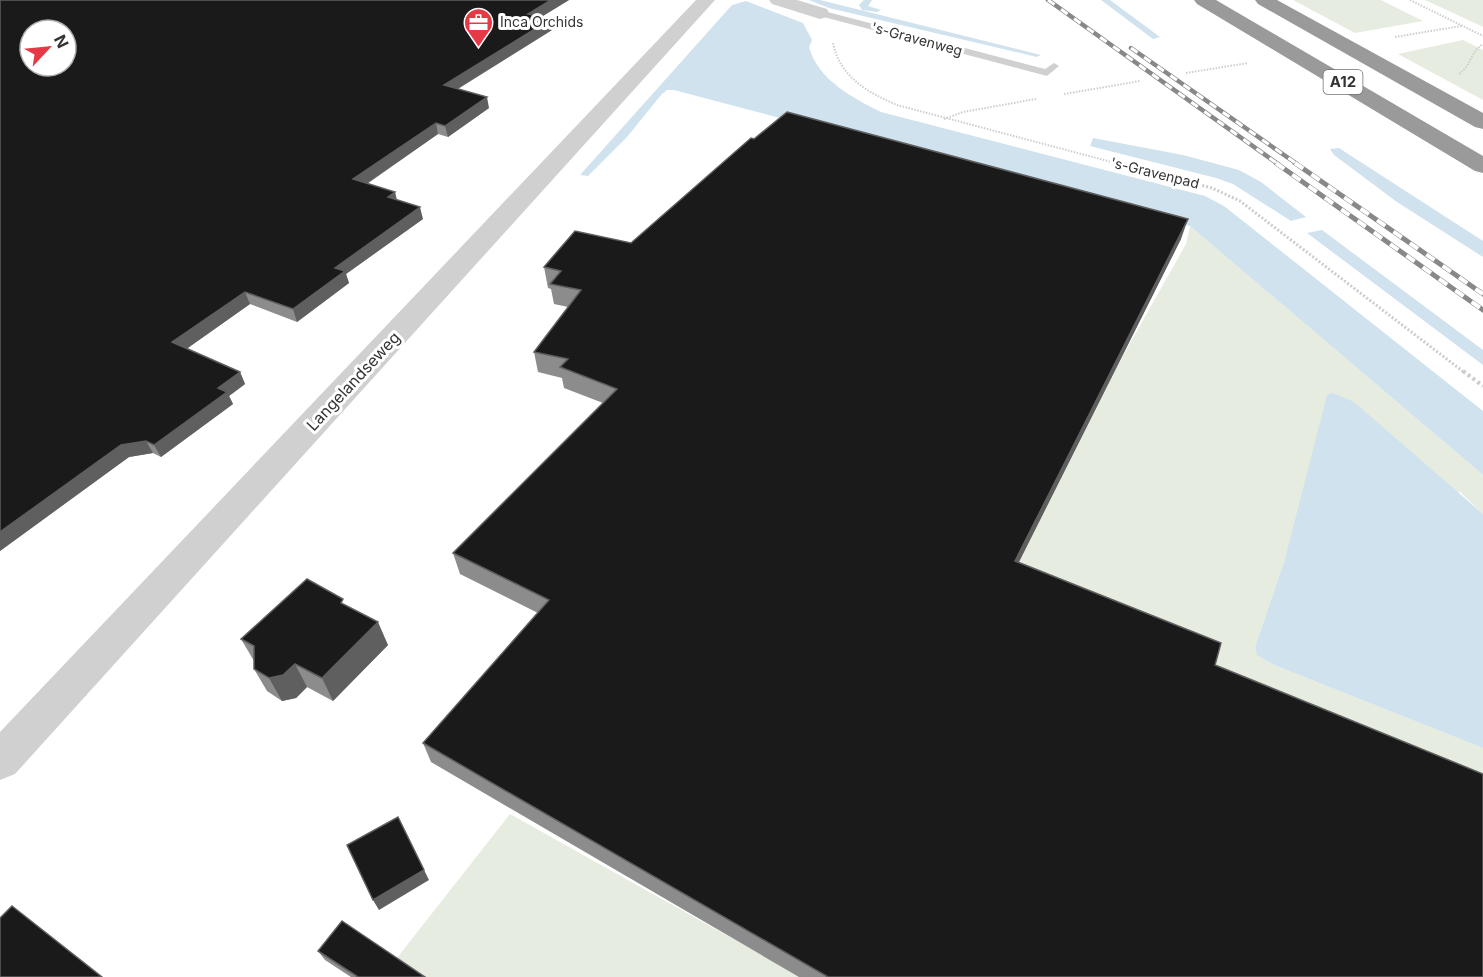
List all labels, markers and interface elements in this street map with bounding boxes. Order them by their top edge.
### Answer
office icon: Inca Orchids [463,6,495,48]
place label: Inca Orchids [500,13,583,30]
north arrow [18,18,78,78]
street label: 's-Gravenweg [870,18,964,59]
text: N [50,32,73,51]
road number: A12 [1324,70,1362,94]
street label: 's-Gravenpad [1109,153,1201,192]
street label: Langelandseweg [302,327,404,435]

